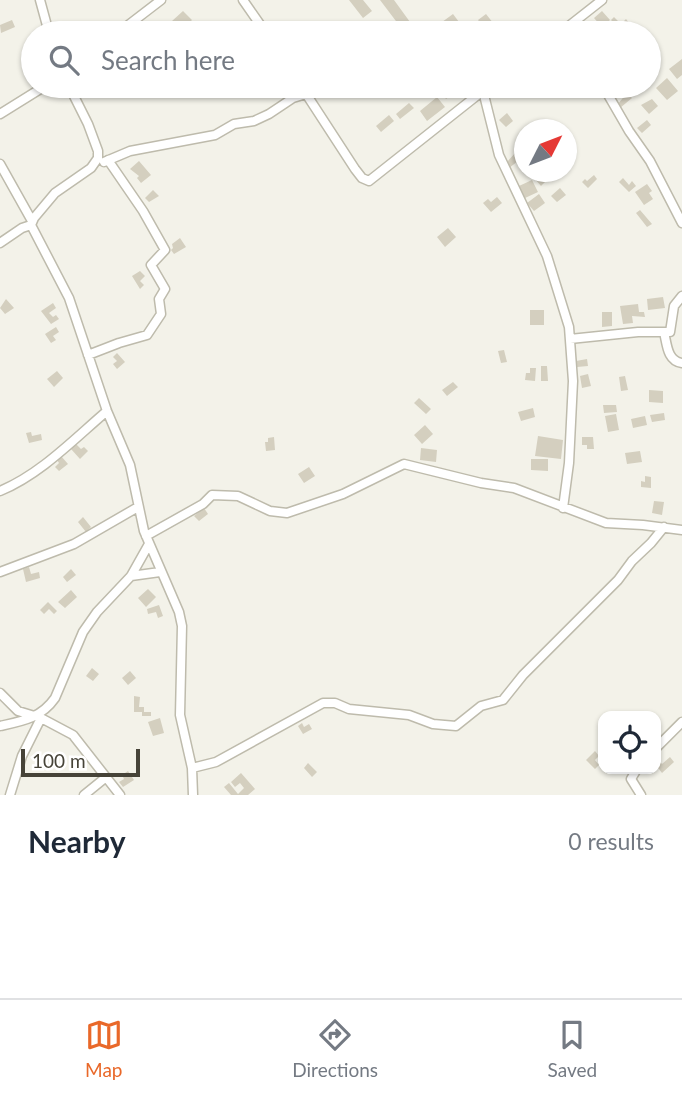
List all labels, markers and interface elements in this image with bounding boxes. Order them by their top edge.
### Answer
search box [21,21,661,98]
icon: search [45,41,83,79]
text: Search here [101,44,235,76]
north arrow [514,119,577,182]
map controls [598,711,661,774]
button: locate [598,711,661,774]
scale bar [21,746,140,778]
text: 100 m [32,749,86,772]
text: Nearby [28,823,126,859]
text: 0 results [568,827,654,855]
tab: Map [85,1016,123,1081]
tab: Directions [292,1016,378,1081]
tab: Saved [548,1016,597,1081]

